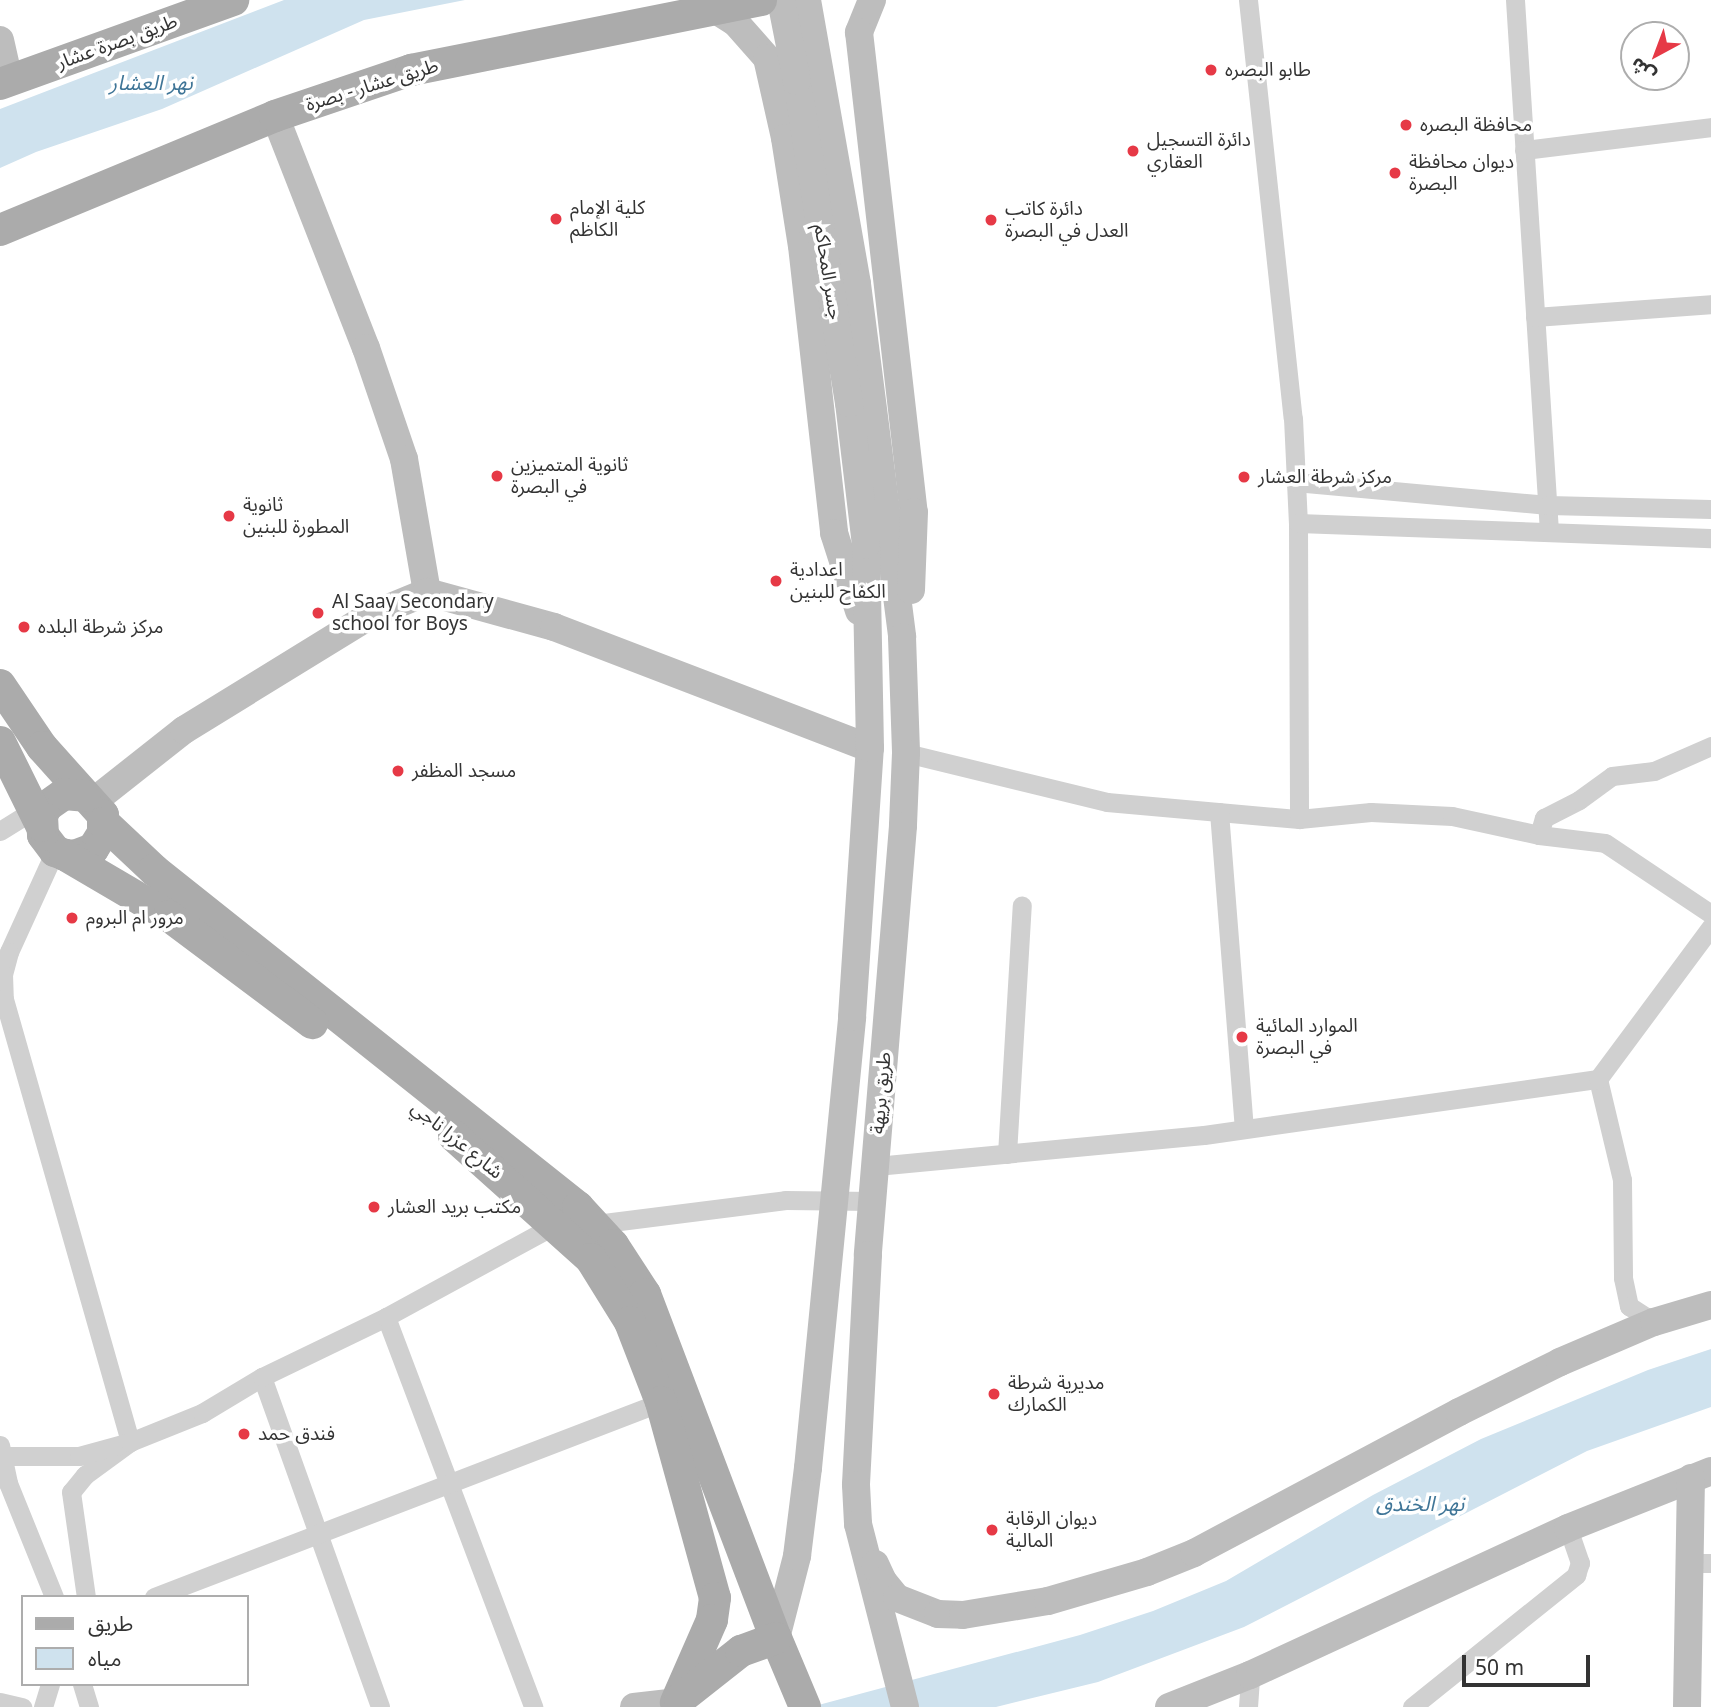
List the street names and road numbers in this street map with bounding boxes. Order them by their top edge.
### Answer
street label: طريق بصرة عشار [54,10,180,74]
street label: طريق عشار - بصرة [303,54,441,116]
street label: جسر المحاكم [809,223,847,321]
street label: طريق بريهة [866,1051,896,1135]
street label: شارع عزرا ناجي [407,1096,507,1184]

